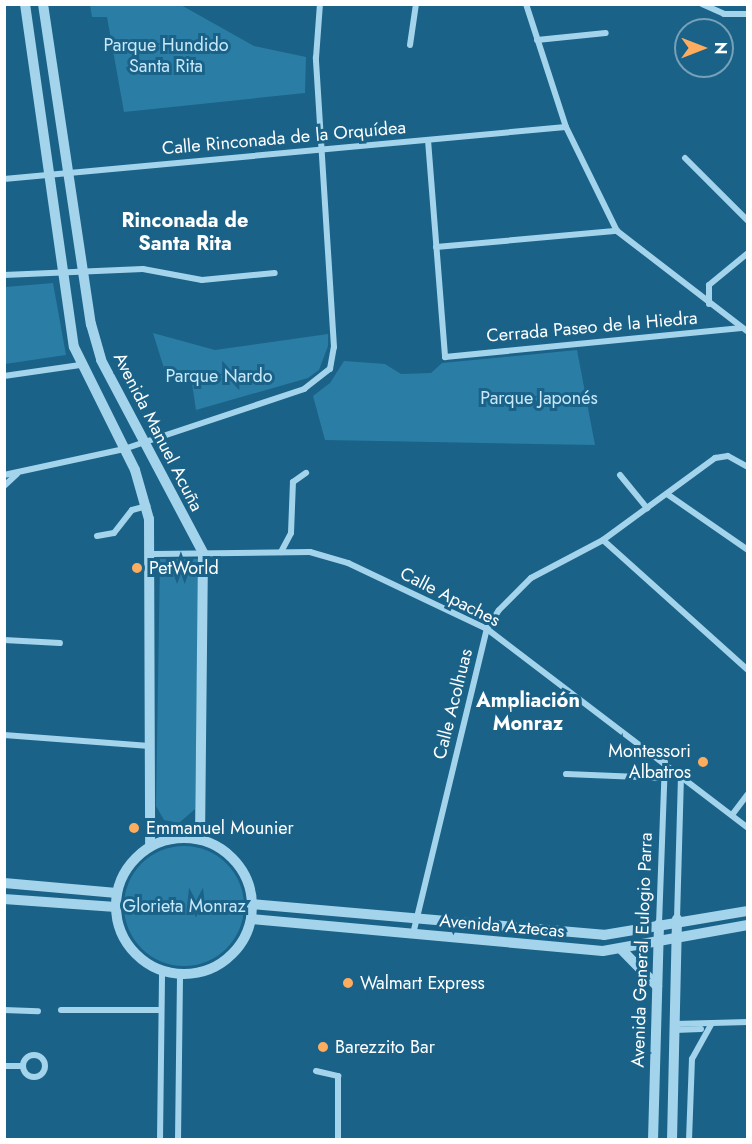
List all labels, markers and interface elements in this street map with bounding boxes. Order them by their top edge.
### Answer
north arrow [674,18,734,78]
park label: Parque Hundido Santa Rita [103,35,229,78]
text: N [709,42,732,54]
street label: Calle Rinconada de la Orquídea [161,117,407,159]
district label: Rinconada de Santa Rita [122,208,248,255]
street label: Cerrada Paseo de la Hiedra [486,307,698,347]
street label: Avenida Manuel Acuña [109,349,207,515]
park label: Parque Nardo [165,365,273,387]
park label: Parque Japonés [480,387,598,409]
place label: PetWorld [149,557,219,579]
marker: PetWorld [130,561,144,575]
street label: Calle Apaches [396,563,504,631]
street label: Calle Acolhuas [429,646,477,762]
district label: Ampliación Monraz [476,689,580,736]
place label: Montessori Albatros [608,741,691,783]
marker: Montessori Albatros [696,755,710,769]
place label: Emmanuel Mounier [146,817,294,839]
marker: Emmanuel Mounier [127,821,141,835]
street label: Avenida General Eulogio Parra [627,832,657,1068]
park label: Glorieta Monraz [122,895,246,917]
street label: Avenida Aztecas [439,910,565,942]
place label: Walmart Express [360,972,485,994]
marker: Walmart Express [341,976,355,990]
place label: Barezzito Bar [335,1036,435,1058]
marker: Barezzito Bar [316,1040,330,1054]

